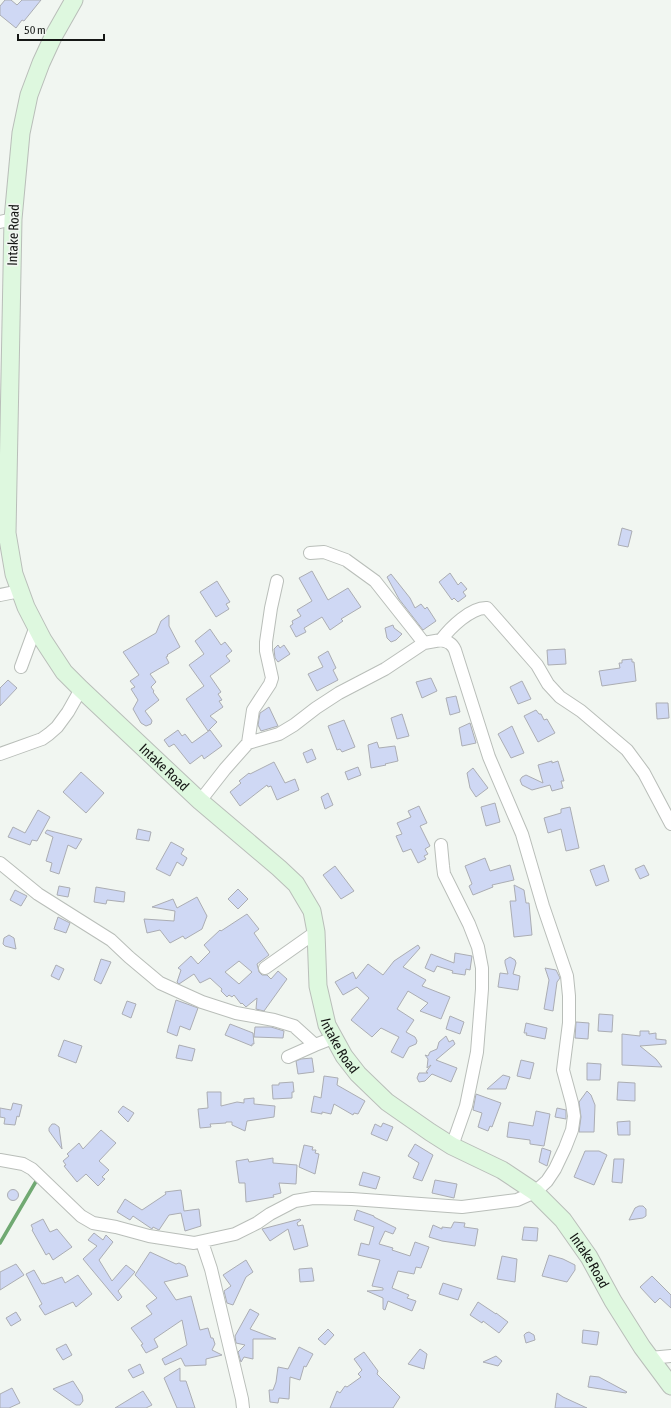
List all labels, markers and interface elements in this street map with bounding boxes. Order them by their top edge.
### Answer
scale bar [18,16,104,42]
text: 50 m [24,23,46,37]
street label: Intake Road [4,204,22,266]
street label: Intake Road [136,740,192,794]
street label: Intake Road [318,1017,362,1076]
street label: Intake Road [566,1230,612,1291]

